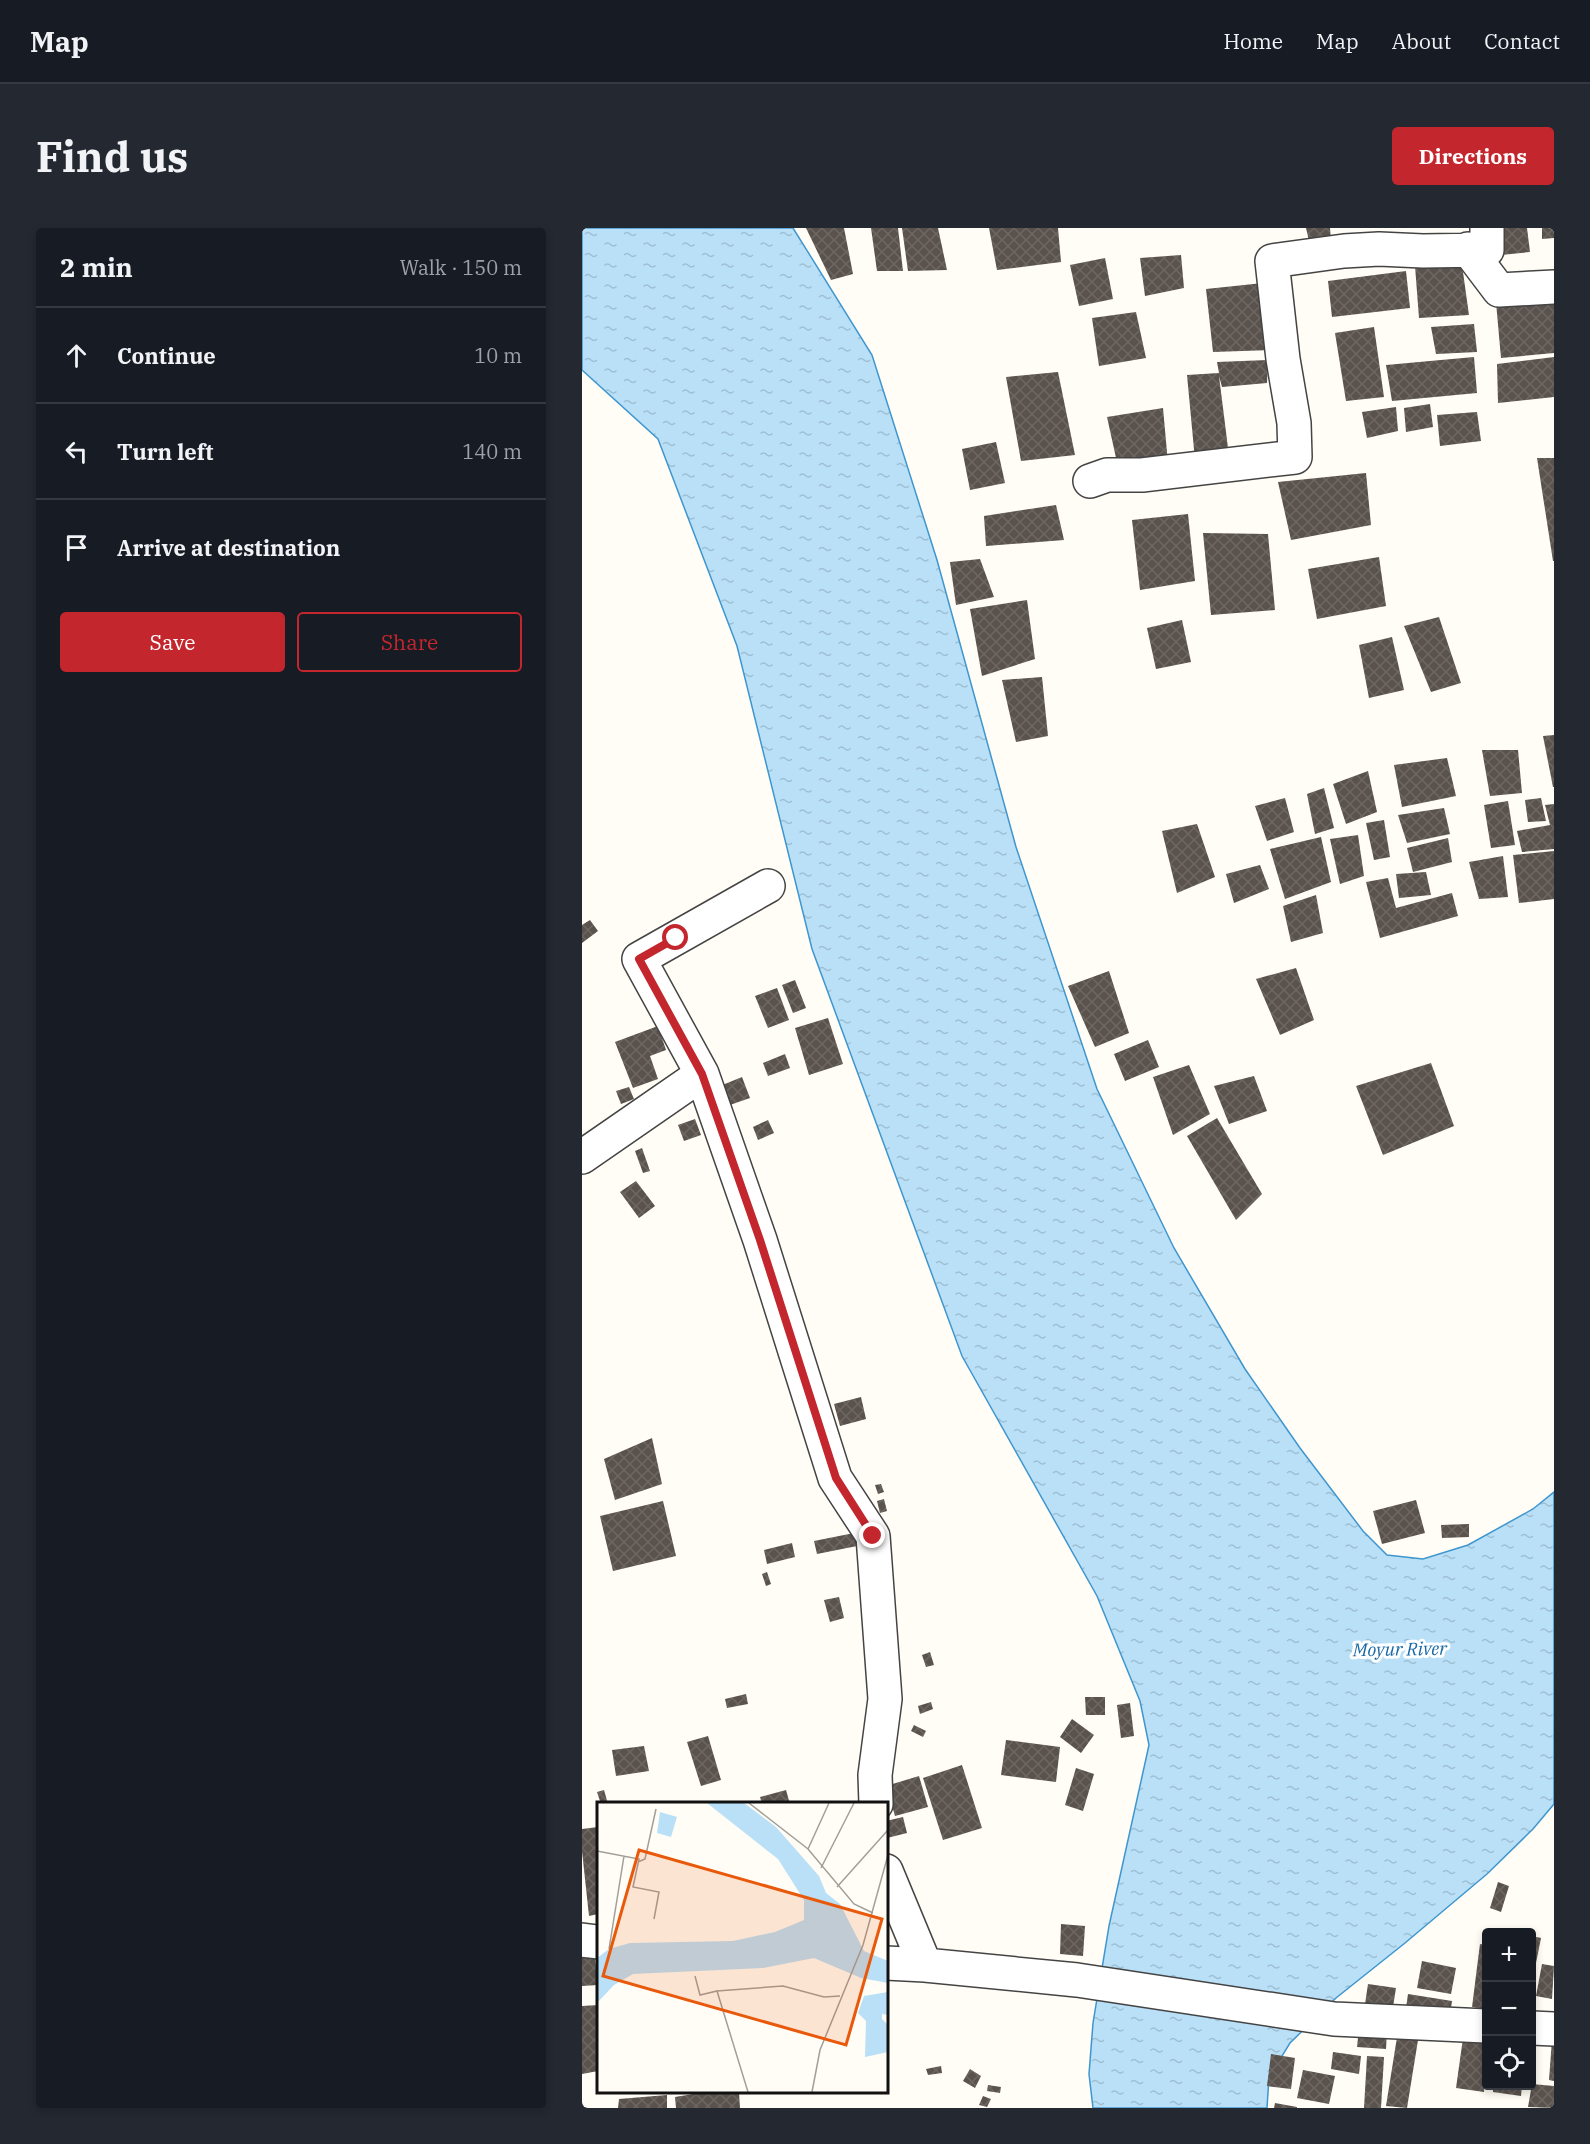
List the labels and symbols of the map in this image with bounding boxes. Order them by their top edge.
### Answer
route start [662,924,688,950]
route end [859,1522,885,1548]
water label: Moyur River [1352,1637,1448,1661]
inset map [597,1802,888,2093]

